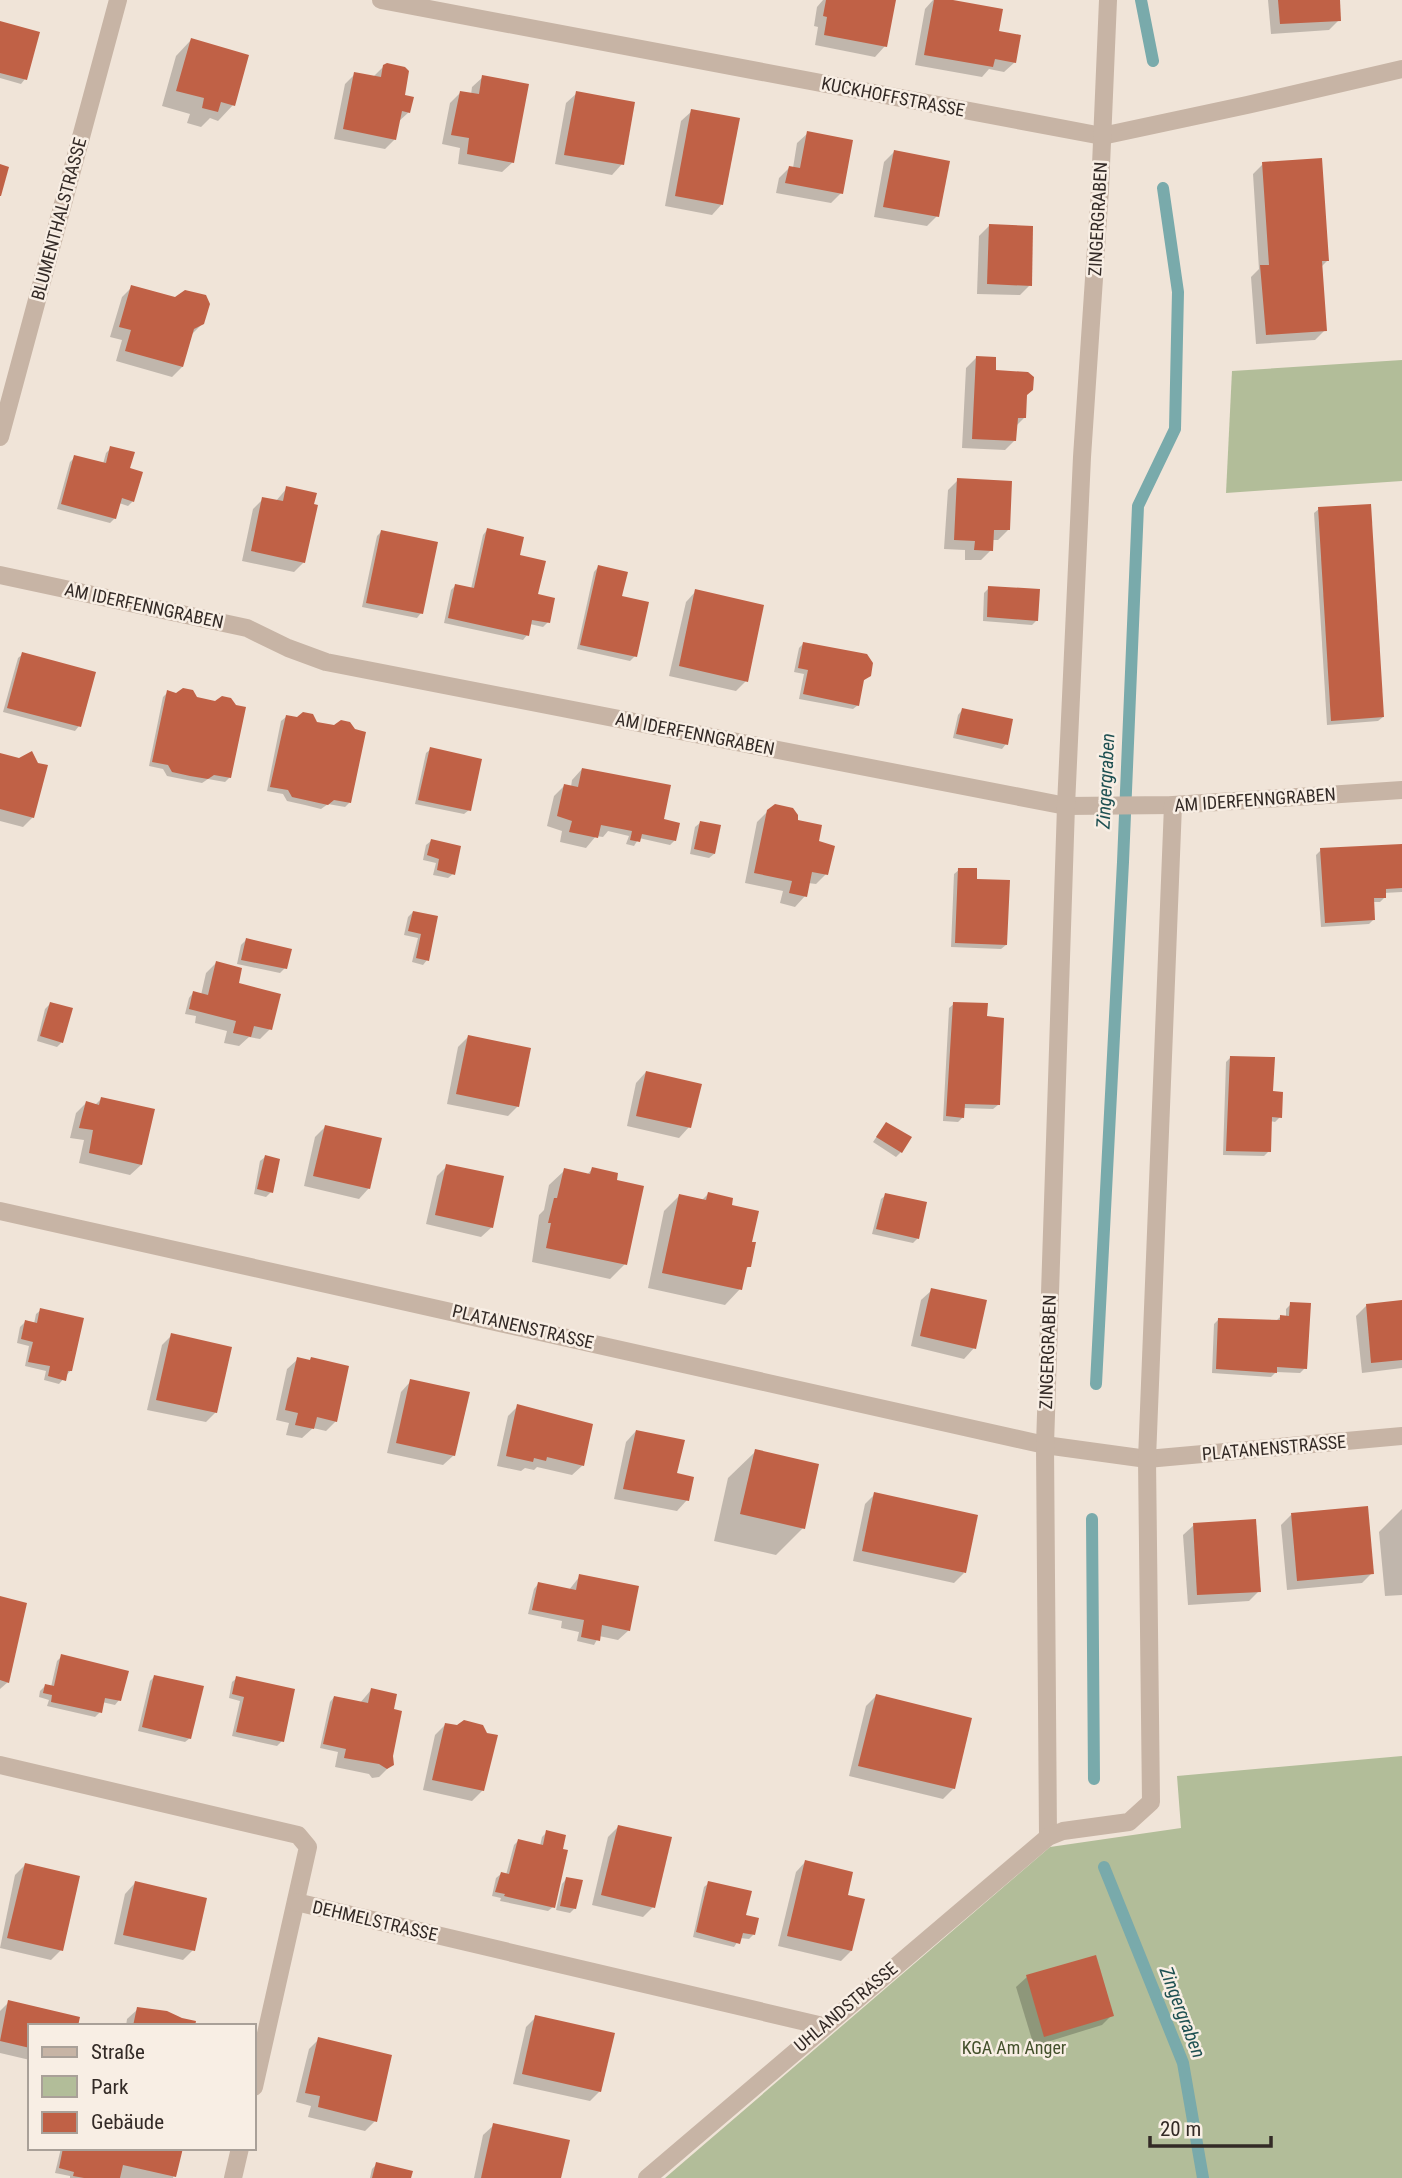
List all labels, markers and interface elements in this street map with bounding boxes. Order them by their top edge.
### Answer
street label: KUCKHOFFSTRASSE [820,72,967,121]
street label: BLUMENTHALSTRASSE [27,135,90,302]
street label: ZINGERGRABEN [1084,161,1111,277]
street label: AM IDERFENNGRABEN [63,578,225,633]
street label: AM IDERFENNGRABEN [614,708,777,759]
water label: Zingergraben [1091,733,1119,830]
street label: AM IDERFENNGRABEN [1174,783,1336,816]
street label: ZINGERGRABEN [1035,1294,1060,1410]
street label: PLATANENSTRASSE [450,1300,596,1353]
street label: PLATANENSTRASSE [1201,1431,1347,1464]
street label: DEHMELSTRASSE [311,1896,440,1945]
street label: UHLANDSTRASSE [790,1957,902,2056]
water label: Zingergraben [1154,1962,1210,2061]
legend [28,2024,256,2150]
park label: KGA Am Anger [962,2037,1067,2058]
text: Straße [91,2040,145,2064]
text: Park [91,2075,129,2099]
scale bar [1150,2104,1271,2148]
text: Gebäude [91,2110,164,2134]
text: 20 m [1160,2117,1201,2141]

